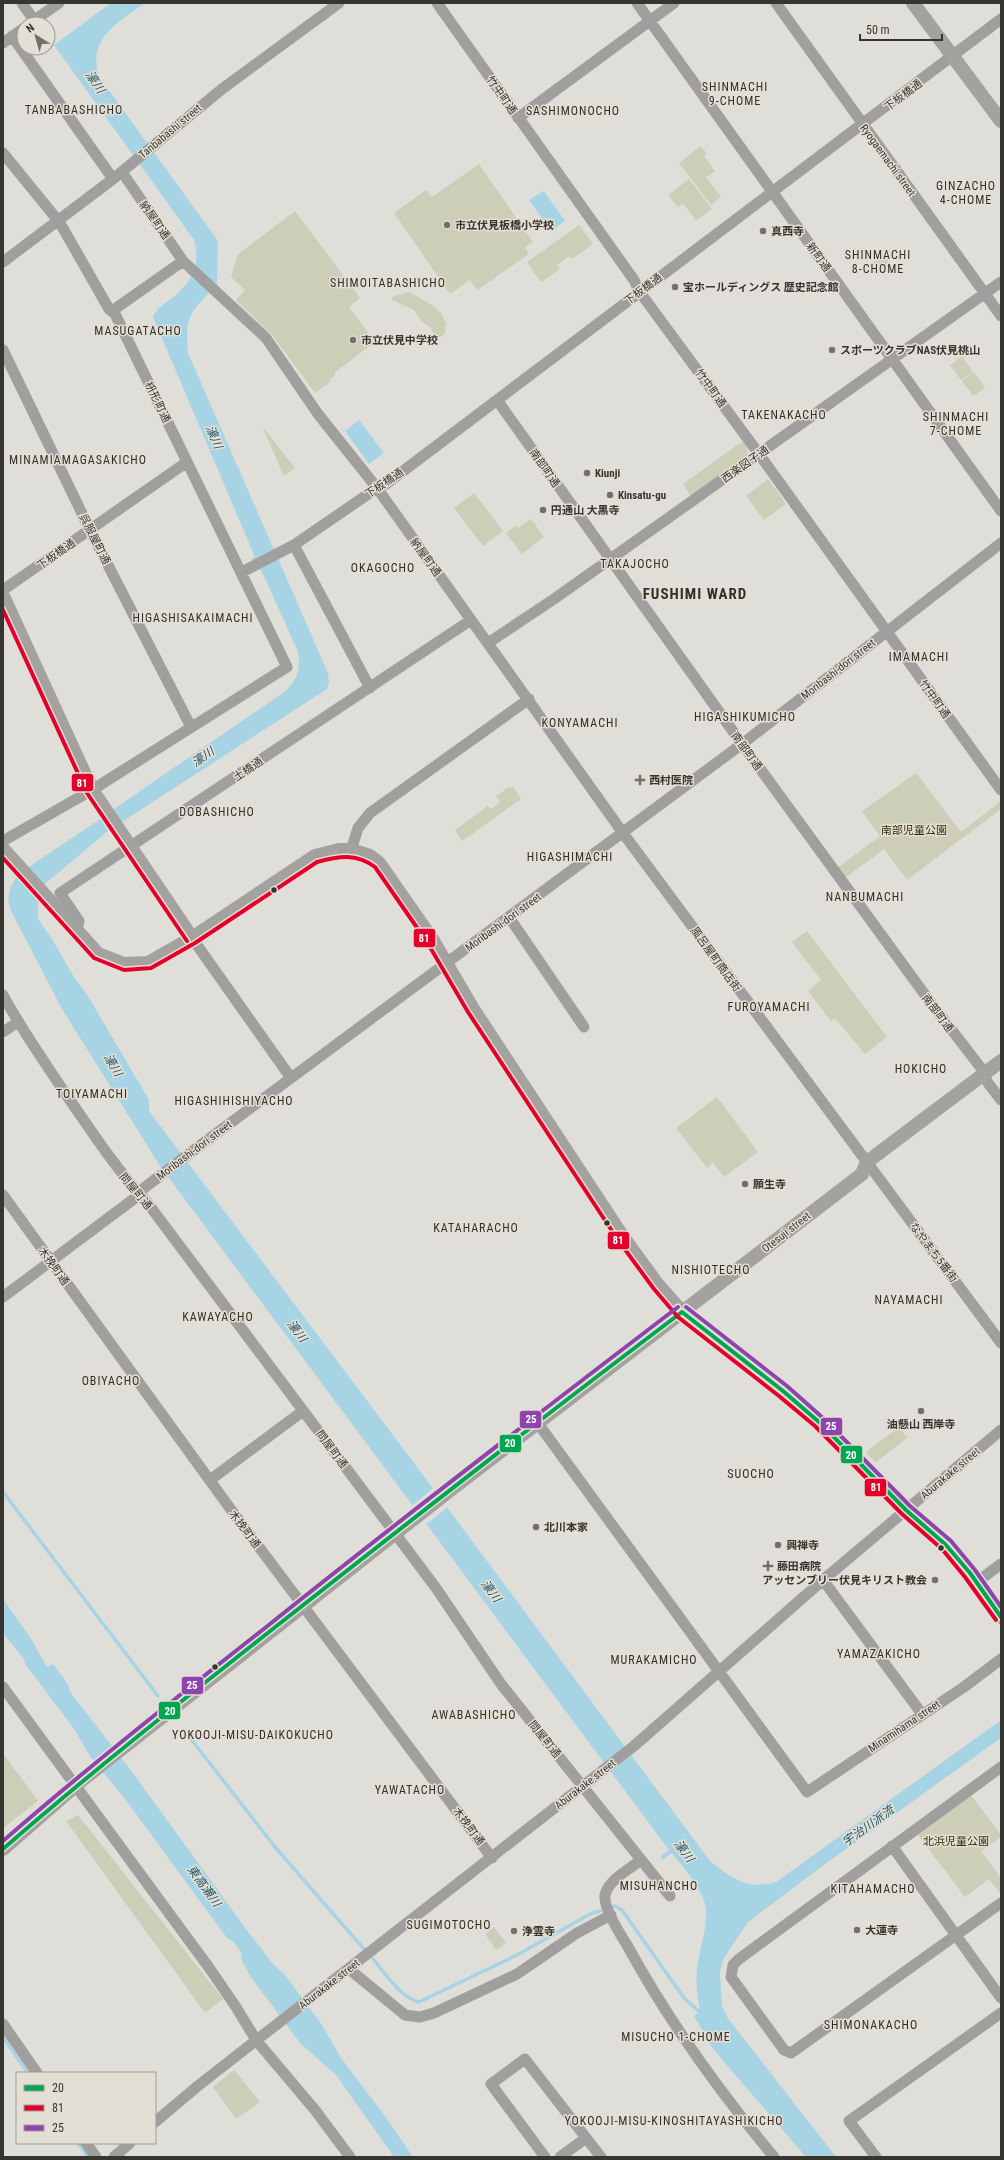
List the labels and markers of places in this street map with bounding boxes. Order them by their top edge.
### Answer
place label: 市立伏見板橋小学校 [455,219,554,232]
marker: 市立伏見板橋小学校 [442,220,452,230]
place label: 真西寺 [771,225,804,238]
marker: 真西寺 [758,226,768,236]
place label: 宝ホールディングス 歴史記念館 [683,281,839,294]
marker: 宝ホールディングス 歴史記念館 [670,282,680,292]
place label: 市立伏見中学校 [361,334,438,347]
marker: 市立伏見中学校 [348,335,358,345]
place label: スポーツクラブNAS伏見桃山 [840,344,980,357]
marker: スポーツクラブNAS伏見桃山 [827,345,837,355]
place label: Kiunji [595,467,620,480]
marker: Kiunji [582,468,592,478]
place label: Kinsatu-gu [618,489,666,502]
marker: Kinsatu-gu [605,490,615,500]
place label: 円通山 大黒寺 [551,504,620,517]
marker: 円通山 大黒寺 [538,505,548,515]
marker: 西村医院 [634,774,646,786]
place label: 西村医院 [649,774,693,787]
unlabelled marker [269,885,279,895]
place label: 願生寺 [753,1178,786,1191]
marker: 願生寺 [740,1179,750,1189]
unlabelled marker [602,1218,612,1228]
marker: 油懸山 西岸寺 [916,1406,926,1416]
place label: 油懸山 西岸寺 [887,1418,955,1431]
place label: 北川本家 [544,1521,588,1534]
marker: 北川本家 [531,1522,541,1532]
place label: 興禅寺 [786,1539,819,1552]
marker: 興禅寺 [773,1540,783,1550]
unlabelled marker [936,1543,946,1553]
marker: 藤田病院 [762,1560,774,1572]
place label: 藤田病院 [777,1560,821,1573]
place label: アッセンブリー伏見キリスト教会 [762,1574,927,1587]
marker: アッセンブリー伏見キリスト教会 [930,1575,940,1585]
unlabelled marker [210,1662,220,1672]
place label: 大蓮寺 [865,1924,898,1937]
place label: 浄雲寺 [522,1925,555,1938]
marker: 大蓮寺 [852,1925,862,1935]
marker: 浄雲寺 [509,1926,519,1936]

